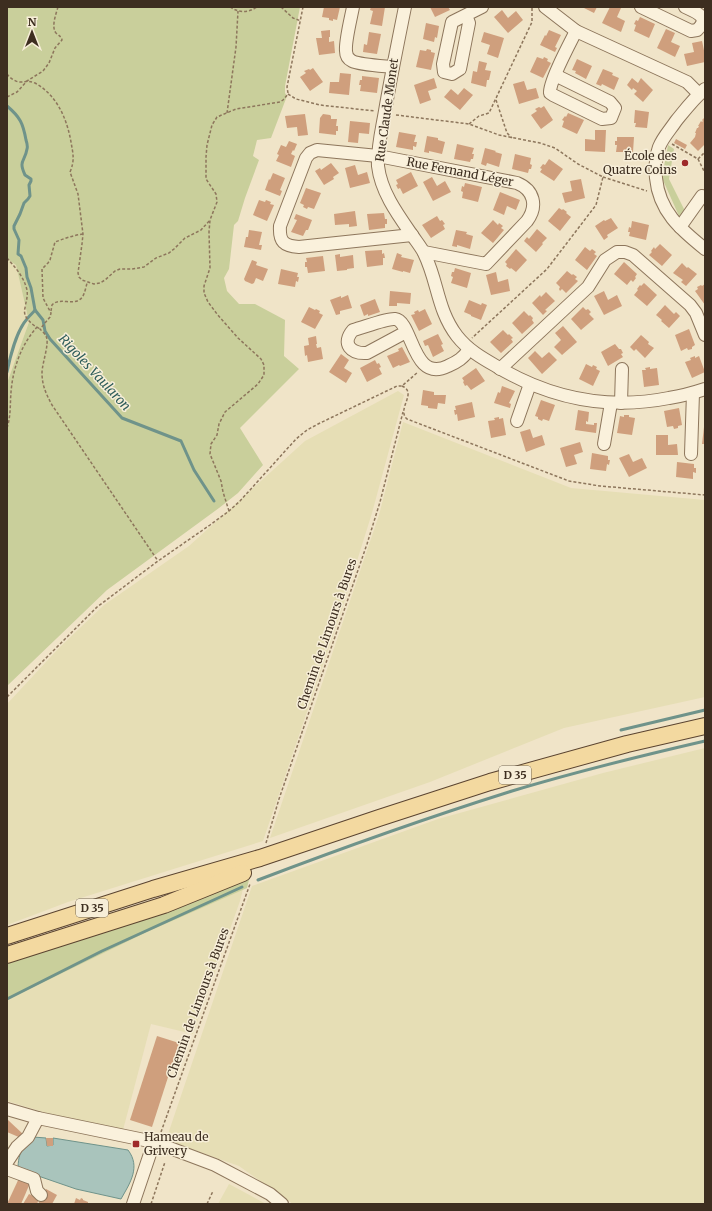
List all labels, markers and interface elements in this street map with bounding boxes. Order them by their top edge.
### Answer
north arrow [12,12,52,52]
text: N [28,15,37,29]
street label: Rue Claude Monet [372,57,401,163]
place label: École des Quatre Coins [603,148,677,177]
street label: Rue Fernand Léger [405,154,515,189]
marker: École des Quatre Coins [680,158,690,168]
water label: Rigoles Vaularon [55,331,135,414]
street label: Chemin de Limours à Bures [294,556,359,711]
road number: D 35 [499,766,531,784]
road number: D 35 [76,899,108,917]
street label: Chemin de Limours à Bures [163,926,232,1080]
place label: Hameau de Grivery [144,1129,208,1158]
marker: Hameau de Grivery [131,1139,141,1149]

